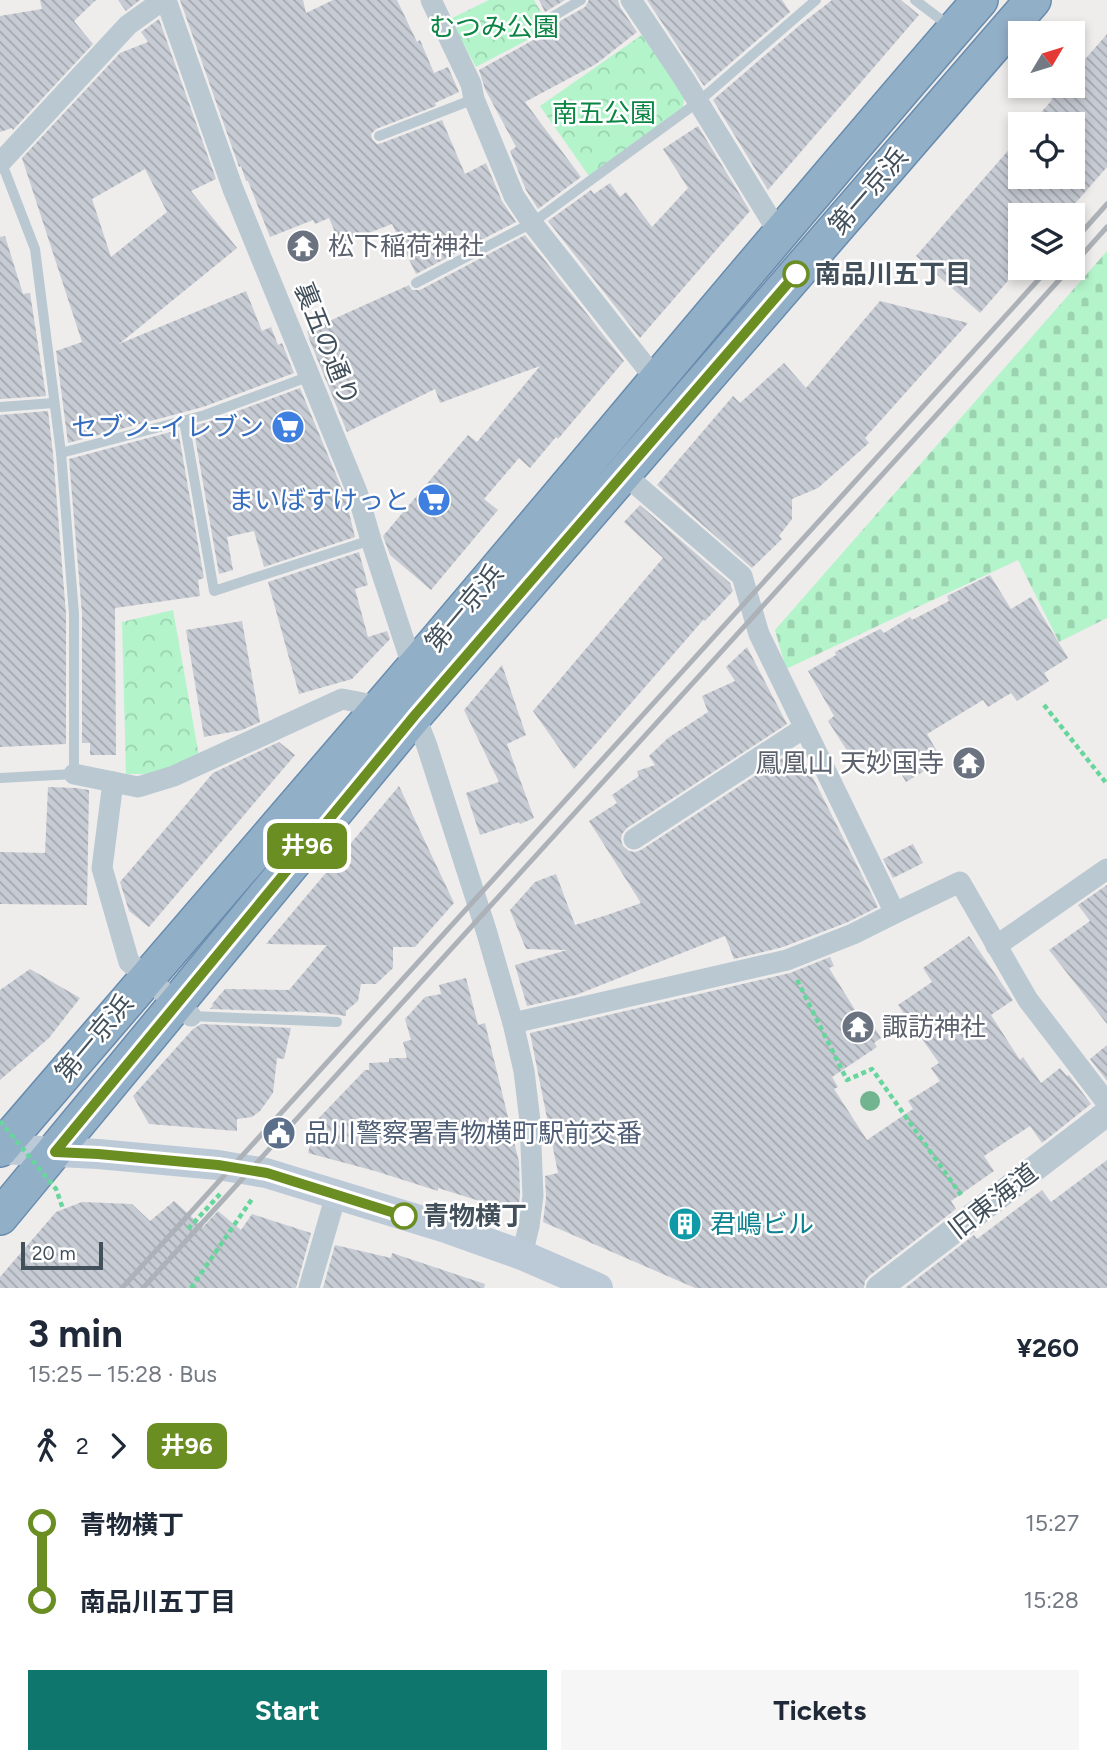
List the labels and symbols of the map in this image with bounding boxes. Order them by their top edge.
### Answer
park label: むつみ公園 [429,11,559,43]
north arrow [1008,21,1085,98]
park label: 南五公園 [552,97,656,129]
street label: 第一京浜 [822,141,914,241]
temple icon: 松下稲荷神社 [284,227,322,265]
place label: 松下稲荷神社 [328,230,484,262]
place label: 南品川五丁目 [815,258,971,290]
marker: 南品川五丁目 [783,261,809,287]
street label: 裏五の通り [288,278,366,410]
supermarket icon: セブン-イレブン [269,408,307,446]
place label: セブン-イレブン [71,411,264,443]
supermarket icon: まいばすけっと [415,481,453,519]
place label: まいばすけっと [228,484,410,516]
street label: 第一京浜 [418,558,510,658]
temple icon: 鳳凰山 天妙国寺 [950,744,988,782]
place label: 鳳凰山 天妙国寺 [756,747,944,779]
line badge: 井96 [267,823,347,869]
street label: 第一京浜 [48,988,140,1088]
temple icon: 諏訪神社 [839,1008,877,1046]
place label: 諏訪神社 [882,1011,986,1043]
public building icon: 品川警察署青物横町駅前交番 [260,1114,298,1152]
place label: 品川警察署青物横町駅前交番 [304,1117,642,1149]
street label: 旧東海道 [942,1156,1044,1246]
place label: 青物横丁 [423,1200,527,1232]
marker: 青物横丁 [391,1203,417,1229]
building icon: 君嶋ビル [666,1205,704,1243]
place label: 君嶋ビル [710,1208,814,1240]
scale bar [21,1239,103,1271]

